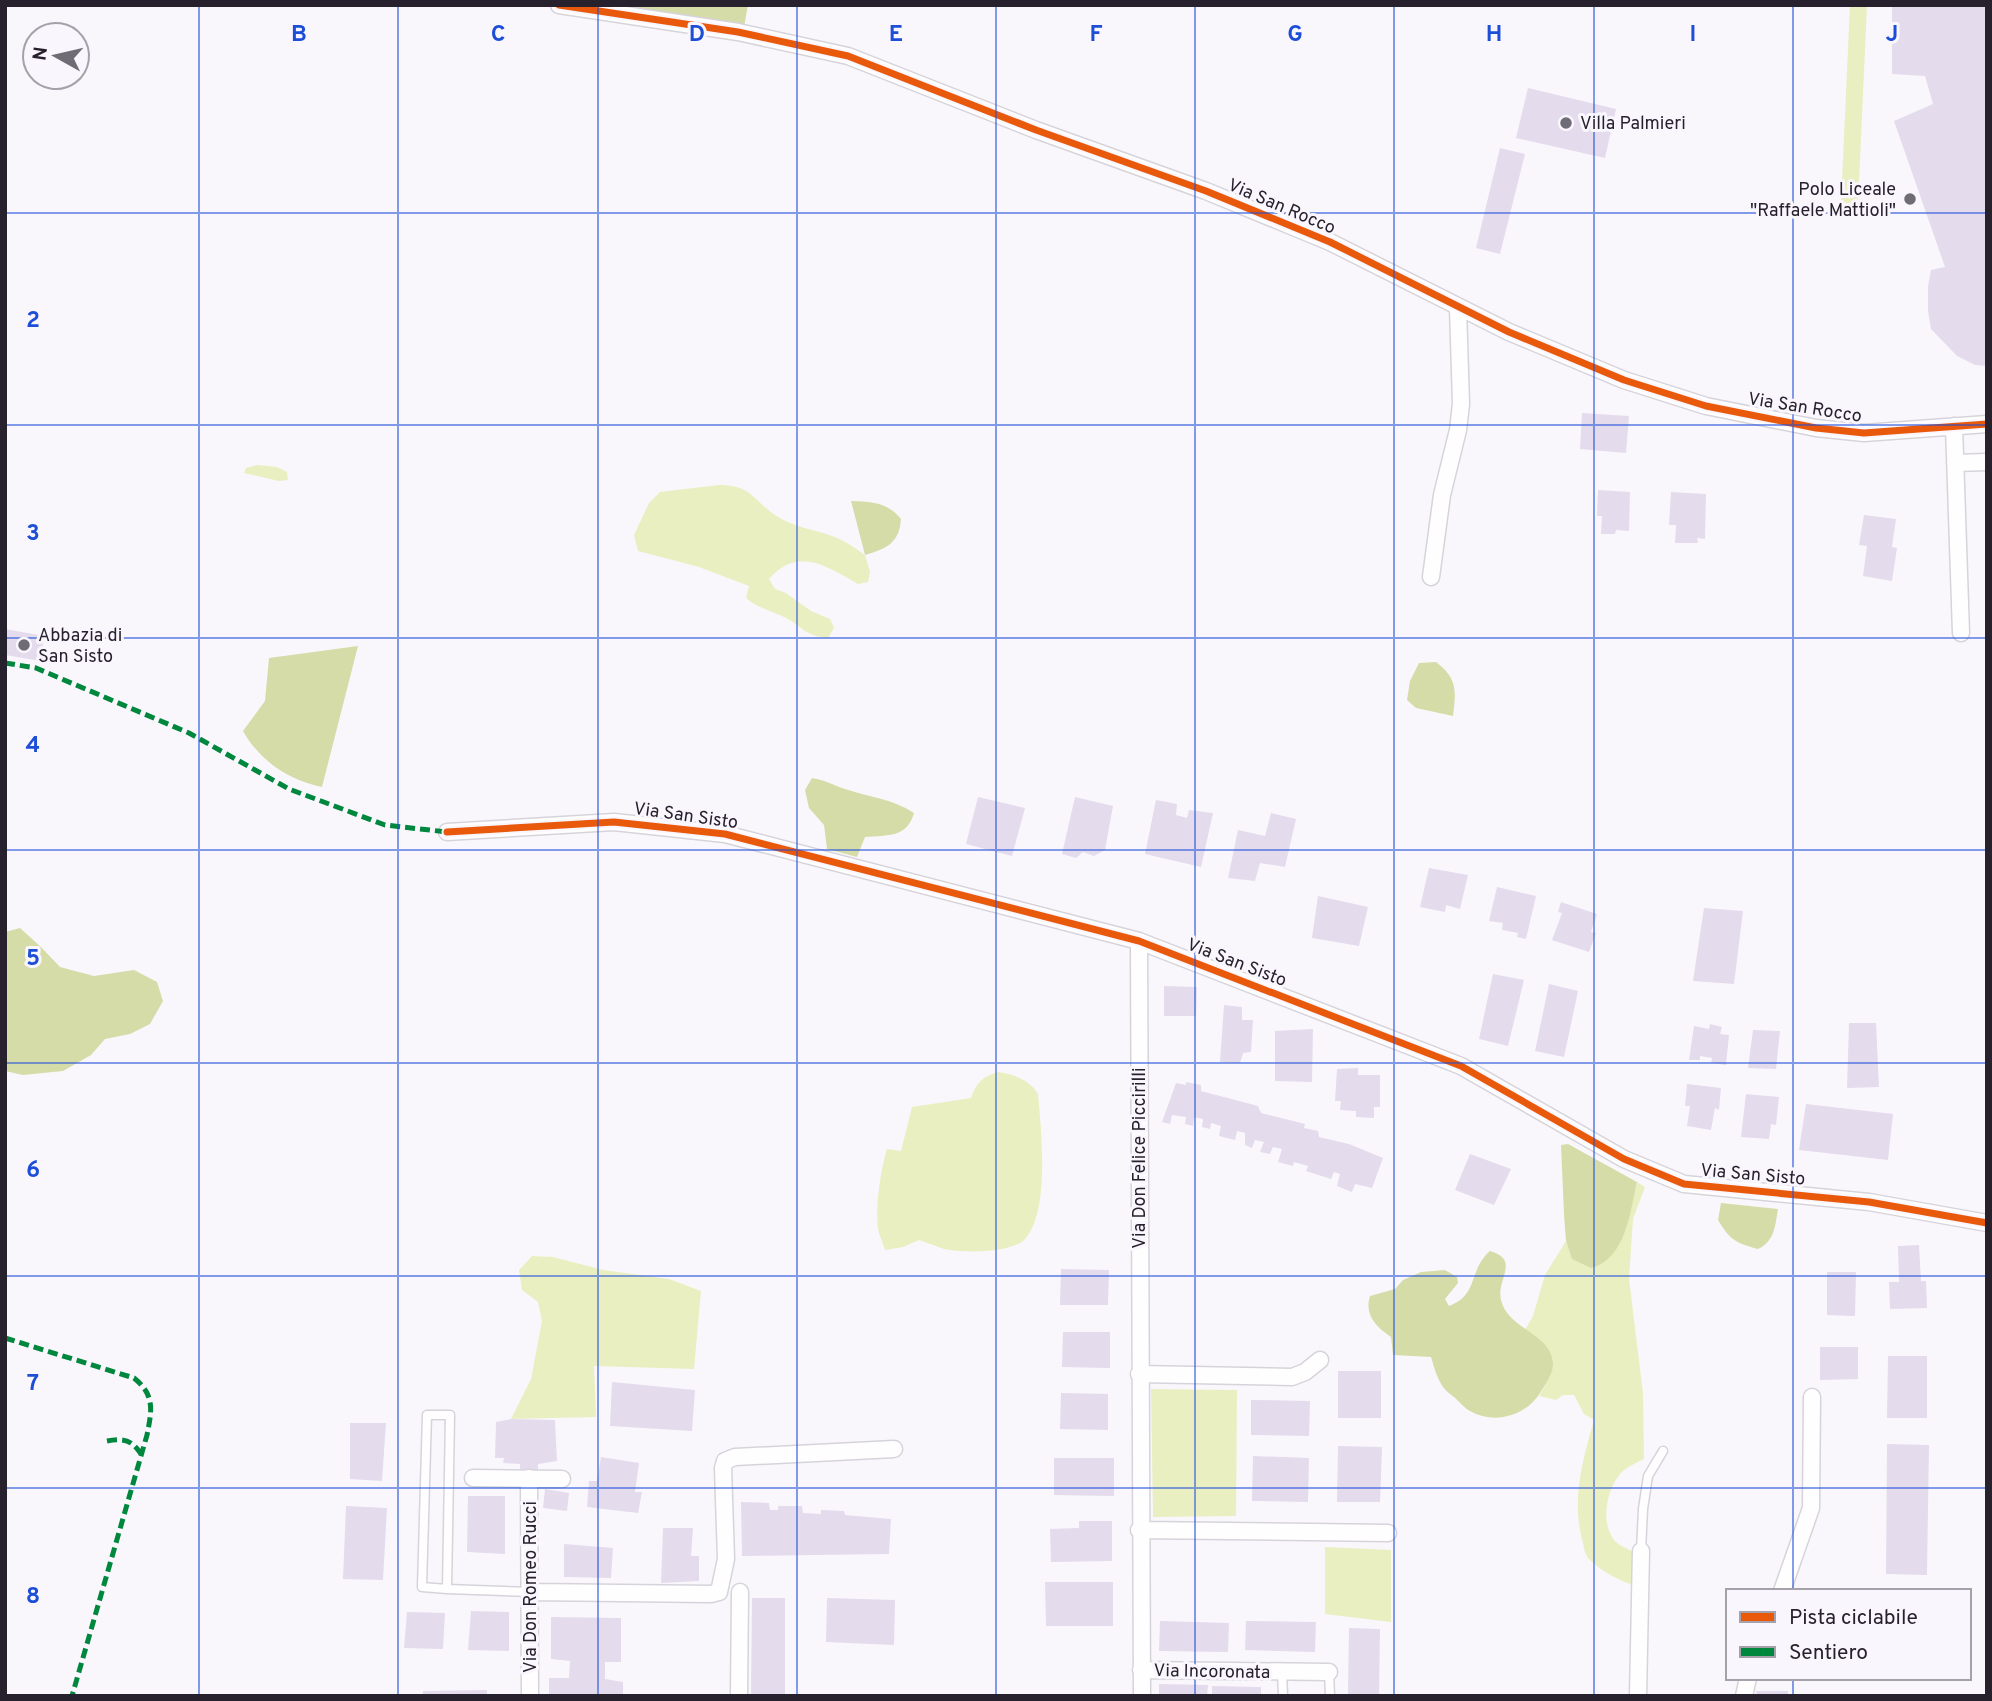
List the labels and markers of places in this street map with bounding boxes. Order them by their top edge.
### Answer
place label: Villa Palmieri [1580,113,1686,136]
marker: Villa Palmieri [1558,115,1574,131]
place label: Polo Liceale "Raffaele Mattioli" [1750,179,1896,223]
marker: Polo Liceale "Raffaele Mattioli" [1902,191,1918,207]
place label: Abbazia di San Sisto [38,625,122,669]
marker: Abbazia di San Sisto [16,637,32,653]

